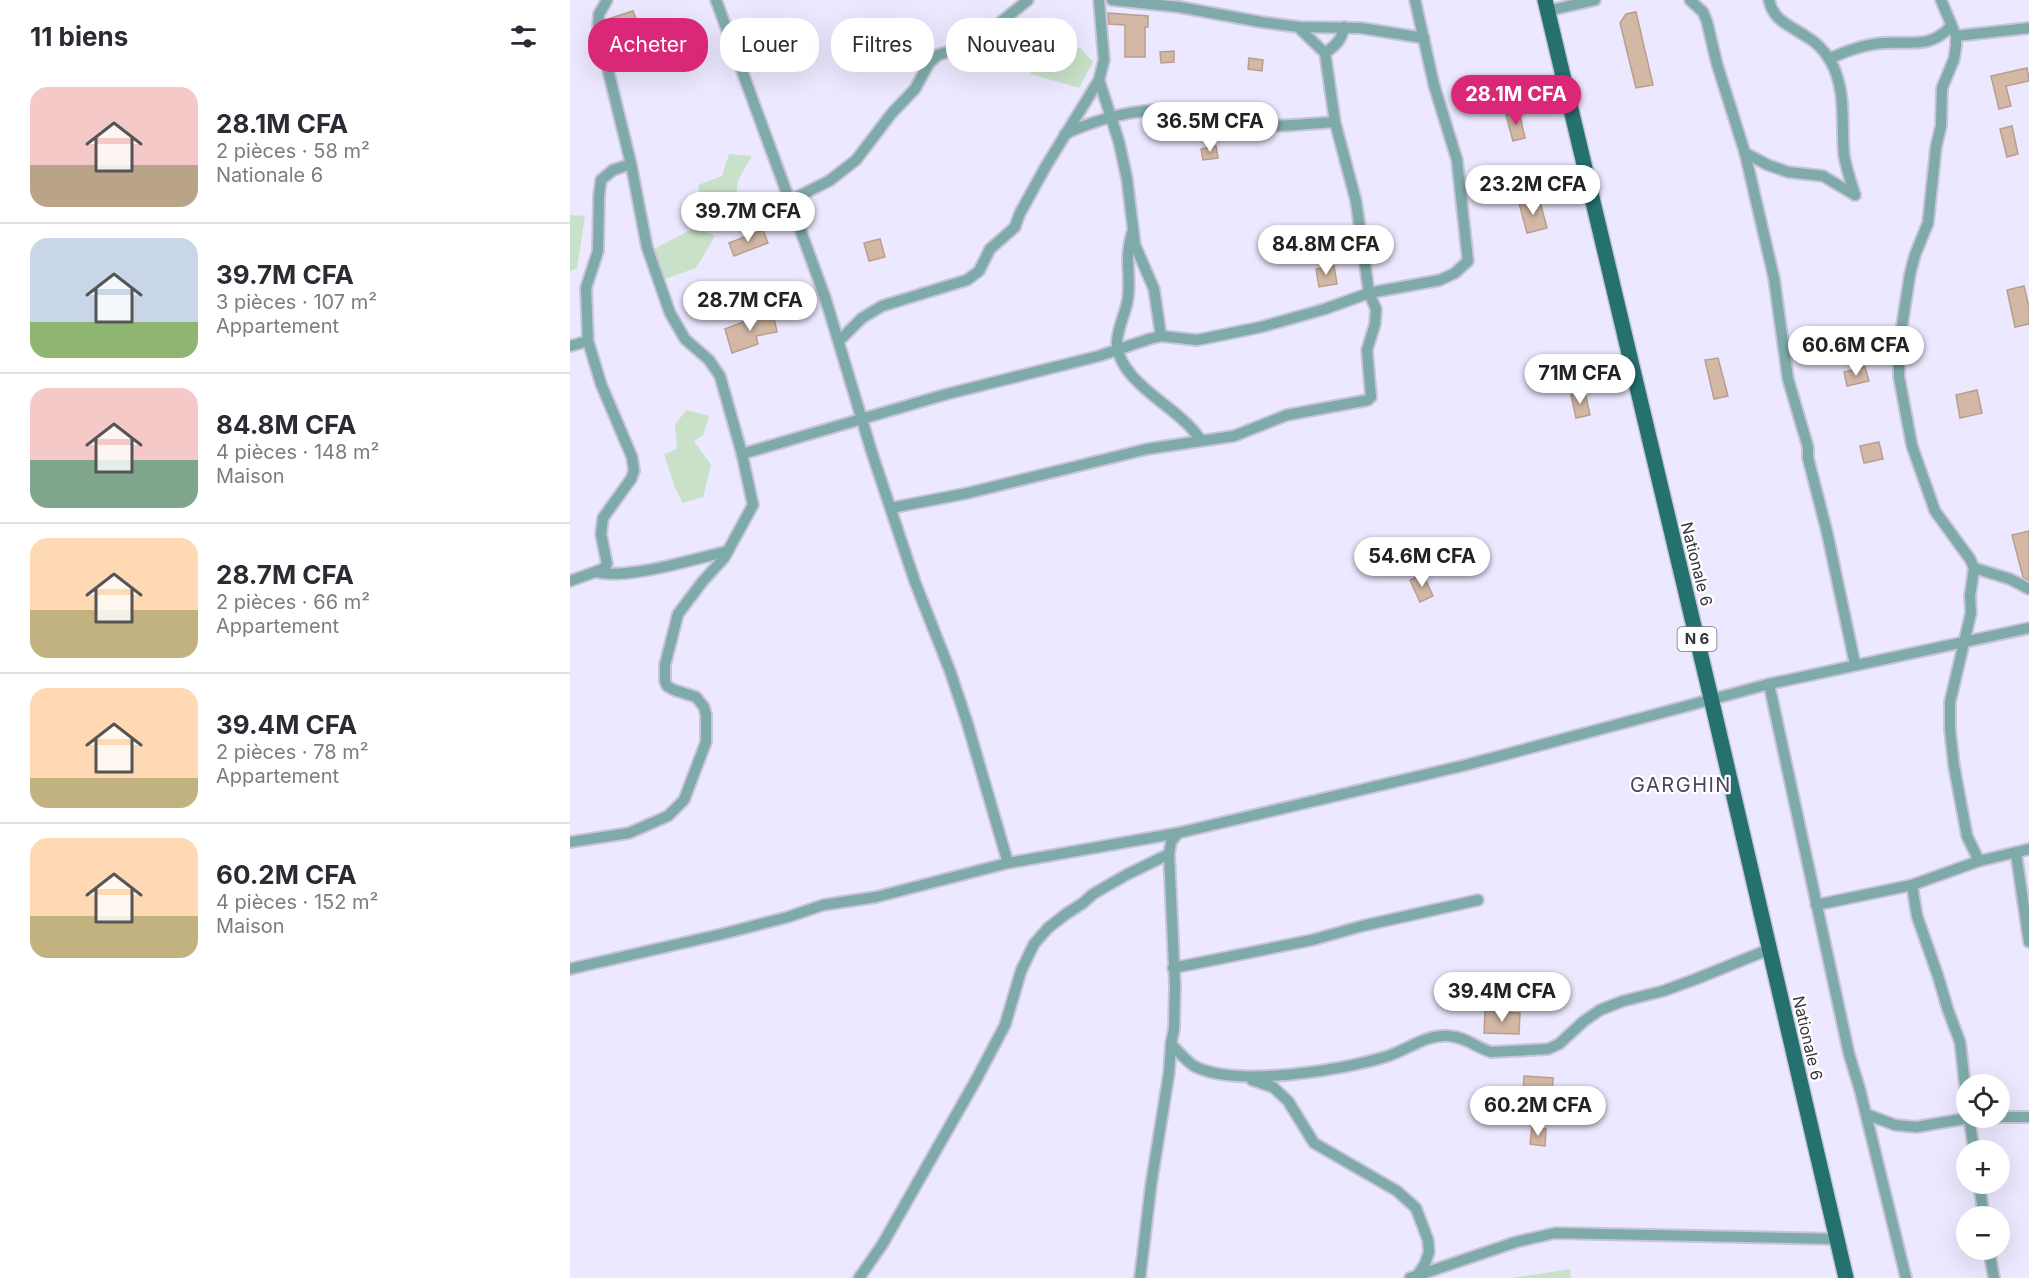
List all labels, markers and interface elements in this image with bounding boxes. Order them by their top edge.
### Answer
chip: Acheter [588,18,708,72]
chip: Louer [720,18,819,72]
chip: Filtres [831,18,934,72]
chip: Nouveau [946,18,1077,72]
icon: filters [507,20,540,53]
text: 11 biens [30,21,128,52]
pin: 28.1M CFA [1447,75,1585,126]
text: 28.1M CFA [1465,82,1567,106]
pin: 36.5M CFA [1141,102,1279,153]
text: 28.1M CFA [216,108,348,139]
text: 36.5M CFA [1156,109,1264,133]
icon: home [78,111,150,183]
text: 2 pièces · 58 m² [216,139,370,163]
text: Nationale 6 [216,163,323,187]
pin: 23.2M CFA [1464,165,1602,216]
text: 23.2M CFA [1479,172,1587,196]
pin: 39.7M CFA [679,192,817,243]
text: 39.7M CFA [695,199,801,223]
pin: 84.8M CFA [1257,225,1395,276]
text: 84.8M CFA [1272,232,1380,256]
text: 39.7M CFA [216,259,354,290]
icon: home [78,262,150,334]
pin: 28.7M CFA [681,281,819,332]
text: 28.7M CFA [697,288,803,312]
text: 3 pièces · 107 m² [216,290,377,314]
text: Appartement [216,314,339,338]
pin: 60.6M CFA [1787,326,1925,377]
text: 60.6M CFA [1802,333,1910,357]
pin: 71M CFA [1525,354,1635,405]
text: 71M CFA [1538,361,1622,385]
text: 84.8M CFA [216,409,356,440]
icon: home [78,412,150,484]
text: 4 pièces · 148 m² [216,440,379,464]
text: Maison [216,464,285,488]
street label: Nationale 6 [1677,520,1717,608]
pin: 54.6M CFA [1353,537,1491,588]
text: 54.6M CFA [1368,544,1476,568]
text: 28.7M CFA [216,559,354,590]
icon: home [78,562,150,634]
text: 2 pièces · 66 m² [216,590,370,614]
text: Appartement [216,614,339,638]
road number: N 6 [1678,627,1716,651]
text: 39.4M CFA [216,709,357,740]
icon: home [78,712,150,784]
text: 2 pièces · 78 m² [216,740,369,764]
text: Appartement [216,764,339,788]
district label: GARGHIN [1630,773,1732,797]
text: 60.2M CFA [216,859,357,890]
icon: home [78,862,150,934]
text: 4 pièces · 152 m² [216,890,378,914]
text: Maison [216,914,285,938]
pin: 39.4M CFA [1433,972,1571,1023]
text: 39.4M CFA [1448,979,1556,1003]
street label: Nationale 6 [1789,994,1827,1082]
map controls [1956,1074,2010,1260]
button: locate [1956,1074,2010,1128]
pin: 60.2M CFA [1469,1086,1607,1137]
text: 60.2M CFA [1484,1093,1592,1117]
button: + [1956,1140,2010,1194]
button: − [1956,1206,2010,1260]

